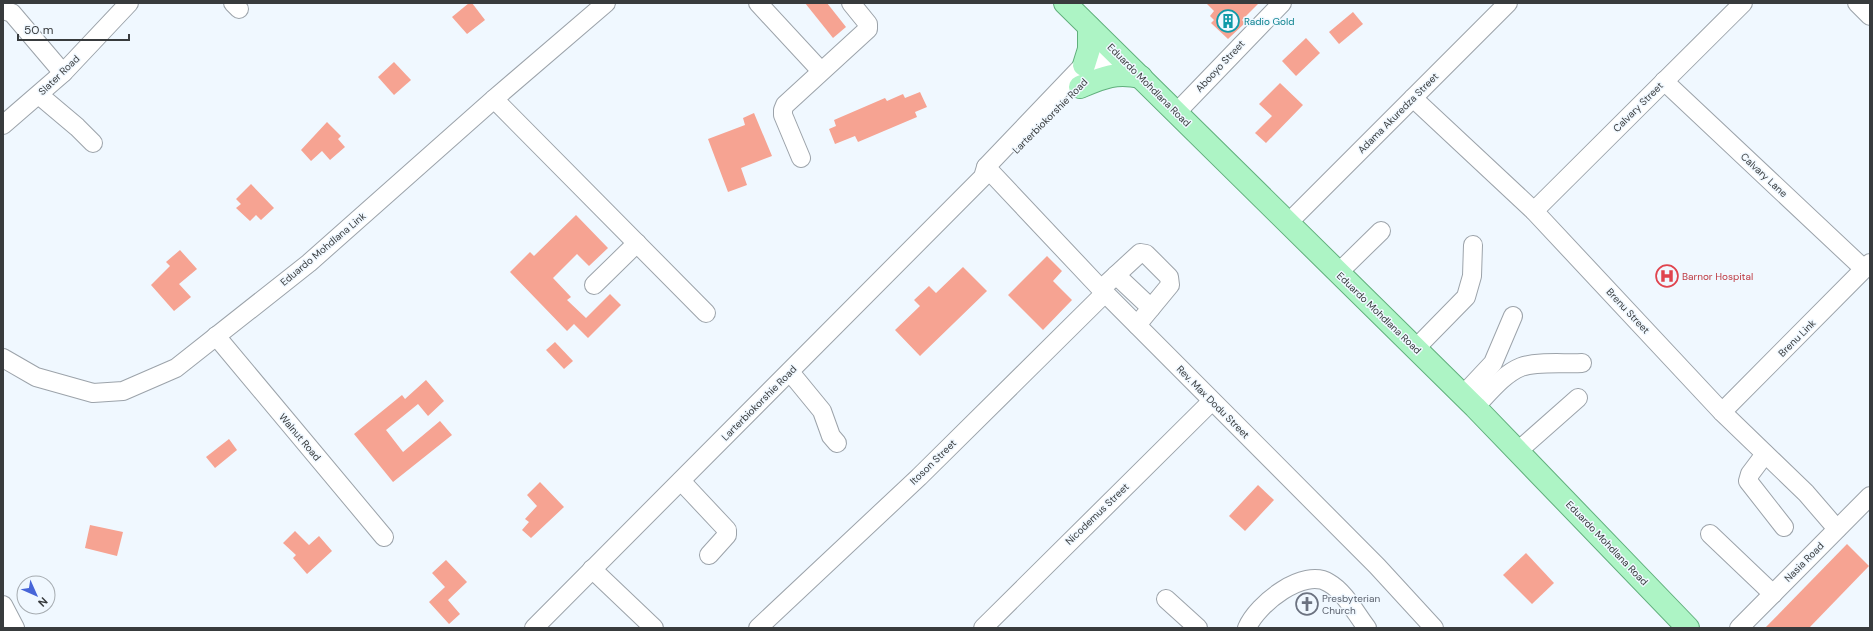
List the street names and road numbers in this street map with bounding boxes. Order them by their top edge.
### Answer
street label: Abooyo Street [1193,37,1247,95]
street label: Eduardo Mohdlana Road [1105,41,1193,129]
street label: Slater Road [36,52,82,98]
street label: Adama Akuredza Street [1355,70,1441,156]
street label: Larterbiokorshie Road [1010,76,1090,156]
street label: Calvary Street [1610,79,1666,135]
street label: Calvary Lane [1738,150,1790,200]
street label: Eduardo Mohdlana Link [278,209,368,289]
street label: Eduardo Mohdlana Road [1334,269,1424,357]
street label: Brenu Street [1604,285,1652,337]
street label: Brenu Link [1775,316,1819,360]
street label: Larterbiokorshie Road [719,363,799,443]
street label: Rev. Max Dodu Street [1174,363,1252,441]
street label: Walnut Road [276,411,324,463]
street label: Itoson Street [907,437,959,487]
street label: Nicodemus Street [1062,480,1132,548]
street label: Eduardo Mohdlana Road [1563,498,1651,588]
street label: Nasia Road [1781,539,1827,585]

